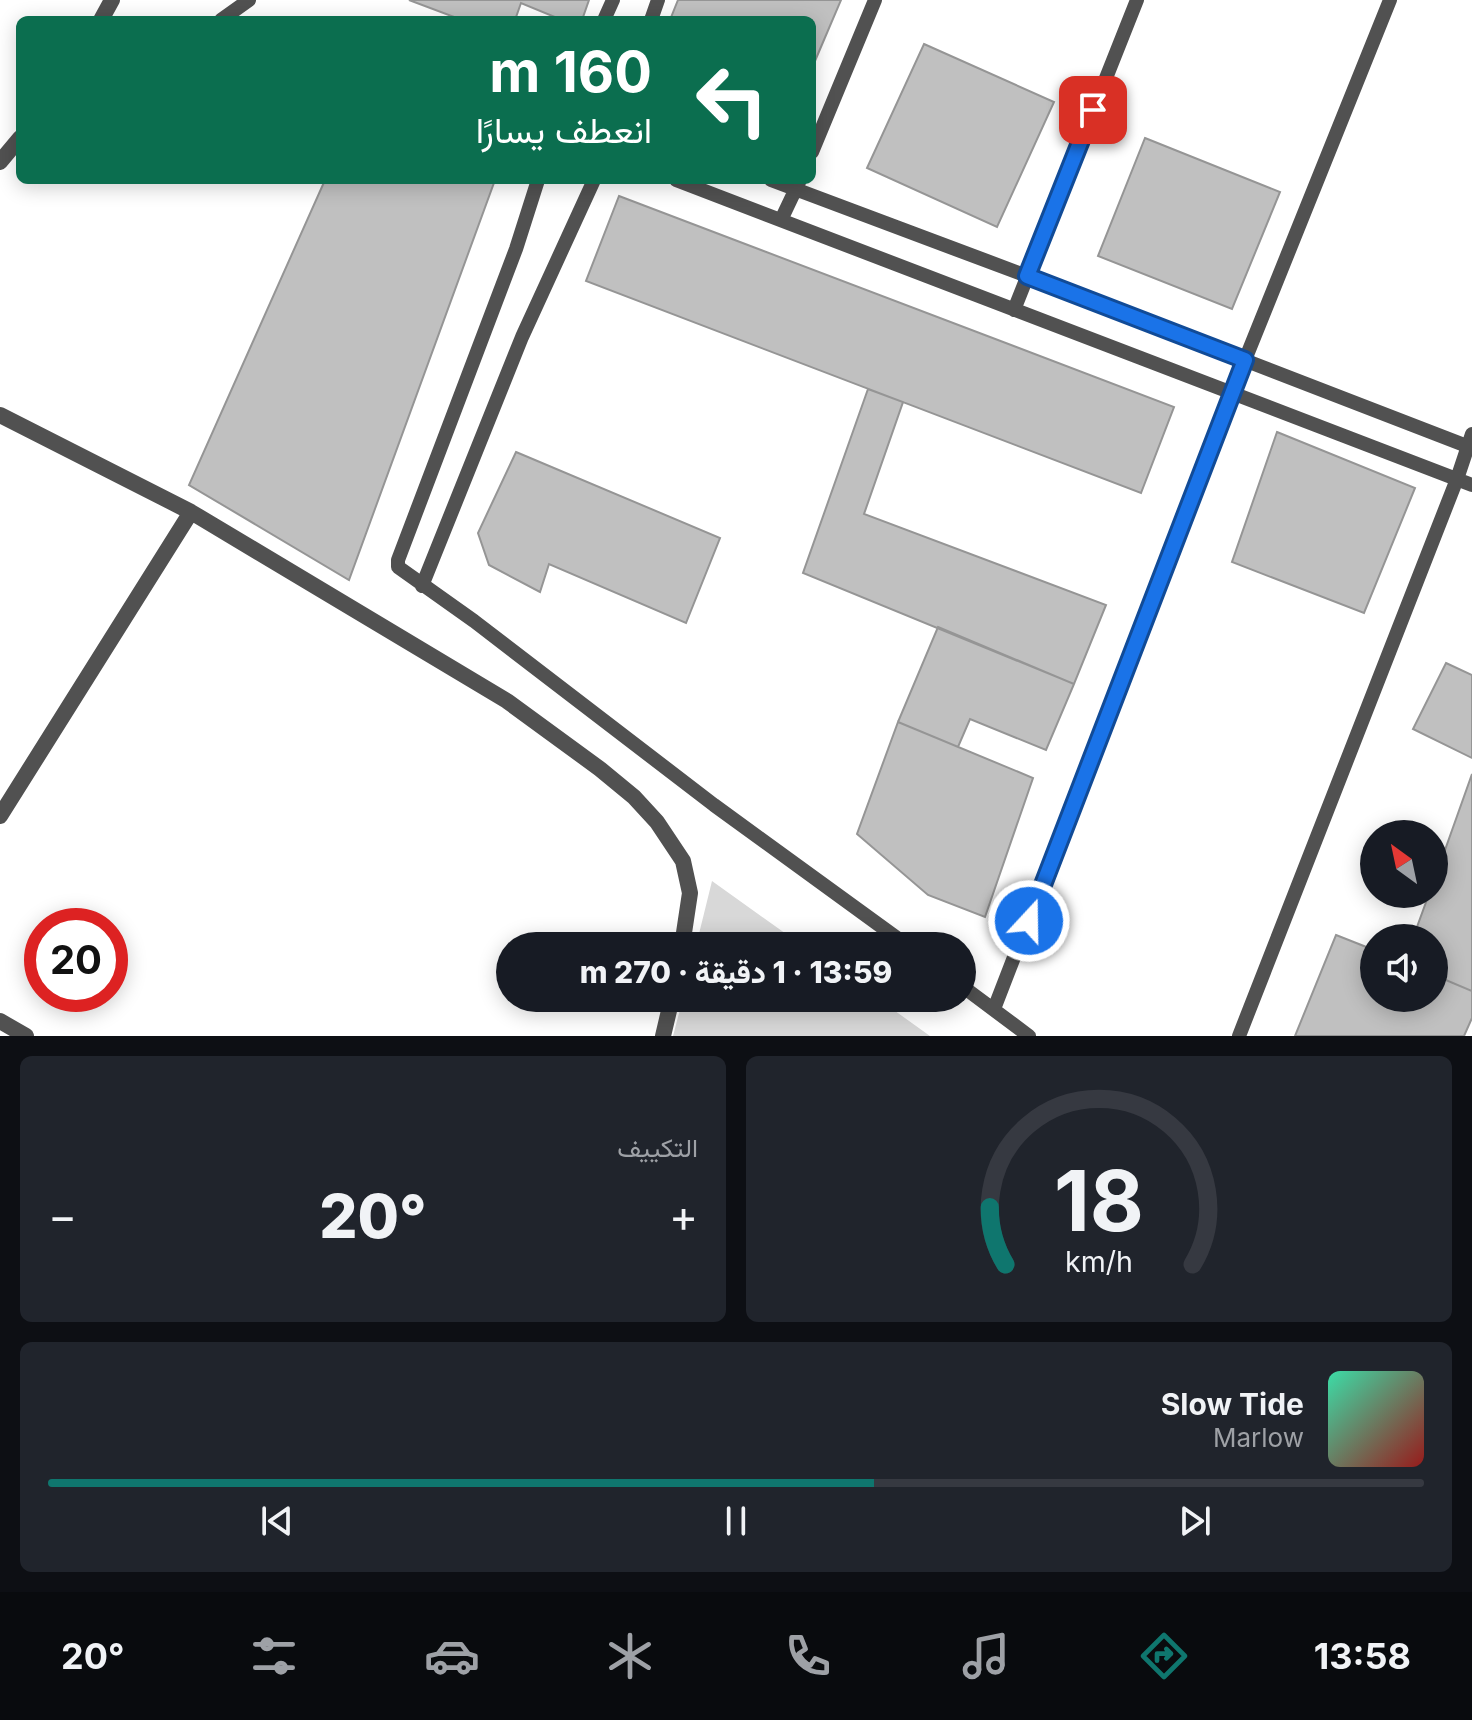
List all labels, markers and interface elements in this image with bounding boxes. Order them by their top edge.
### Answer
text: 160 m [489,38,652,106]
icon: left [680,48,784,152]
pin [1059,76,1127,144]
icon: arrive [1071,88,1115,132]
text: انعطف يسارًا [476,108,652,152]
north arrow [1360,820,1448,908]
map controls [1360,820,1448,1012]
position arrow [987,879,1071,963]
speed limit sign: 20 [24,908,128,1012]
button: sound [1360,924,1448,1012]
text: 13:59 · 1 دقيقة · 270 m [580,954,892,990]
text: التكييف [617,1132,698,1163]
text: 18 [1054,1150,1144,1251]
text: 20° [319,1180,427,1252]
text: − [48,1189,77,1243]
text: + [669,1189,698,1243]
text: km/h [1065,1244,1133,1279]
text: Slow Tide [1161,1386,1304,1422]
text: Marlow [1213,1422,1304,1453]
icon: previous [255,1499,299,1543]
icon: pause [714,1499,758,1543]
icon: next [1173,1499,1217,1543]
icon: filters [246,1628,302,1684]
icon: car [424,1628,480,1684]
icon: climate [602,1628,658,1684]
icon: phone [780,1628,836,1684]
icon: music [958,1628,1014,1684]
icon: directions [1136,1628,1192,1684]
text: 20° [61,1634,124,1678]
text: 13:58 [1314,1634,1411,1678]

